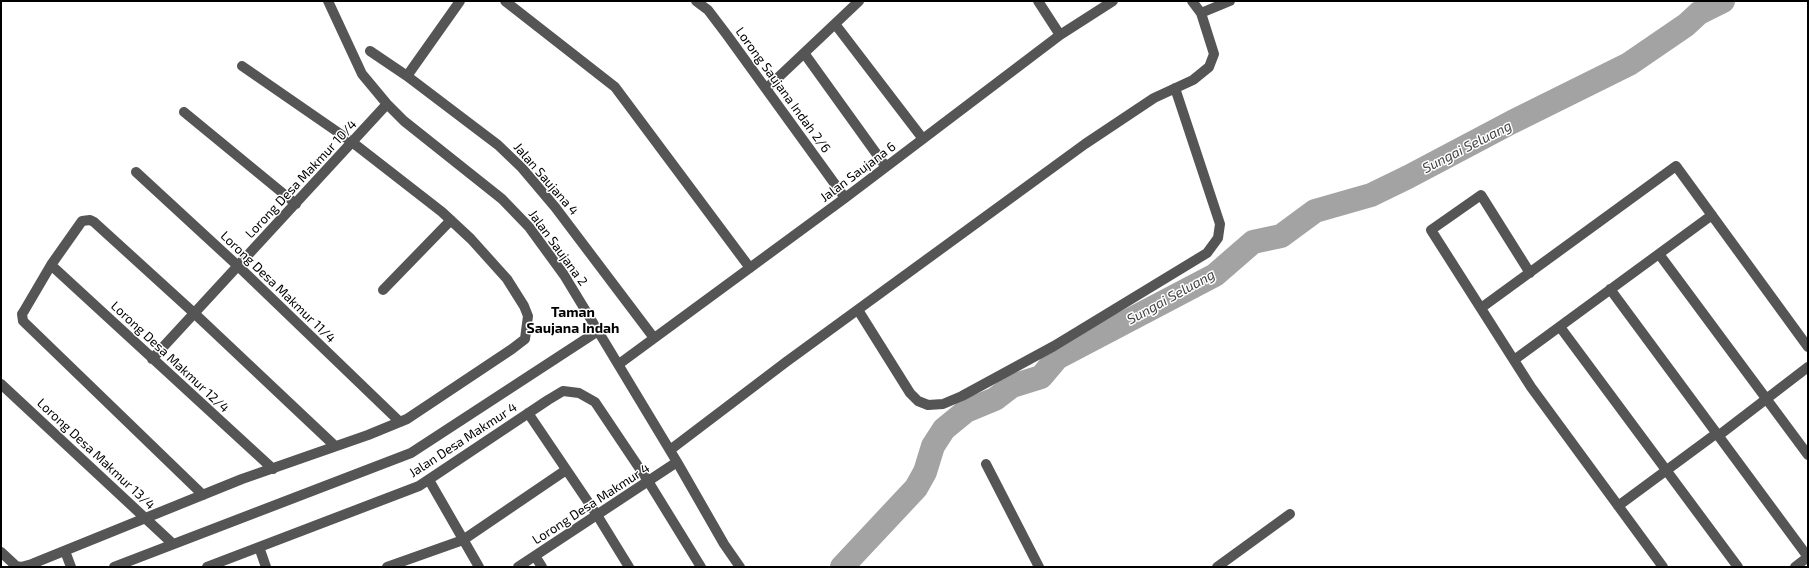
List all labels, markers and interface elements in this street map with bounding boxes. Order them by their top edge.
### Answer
street label: Lorong Saujana Indah 2/6 [732,24,834,156]
street label: Lorong Desa Makmur 10/4 [242,117,360,241]
water label: Sungai Seluang [1419,117,1515,177]
street label: Jalan Saujana 6 [817,139,899,205]
street label: Jalan Saujana 4 [510,140,582,218]
street label: Jalan Saujana 2 [525,207,591,289]
street label: Lorong Desa Makmur 11/4 [217,228,339,346]
water label: Sungai Seluang [1124,266,1218,328]
street label: Lorong Desa Makmur 12/4 [108,298,232,416]
district label: Taman Saujana Indah [526,304,620,336]
street label: Lorong Desa Makmur 13/4 [34,395,158,513]
street label: Jalan Desa Makmur 4 [406,399,520,481]
street label: Lorong Desa Makmur 4 [530,460,652,548]

